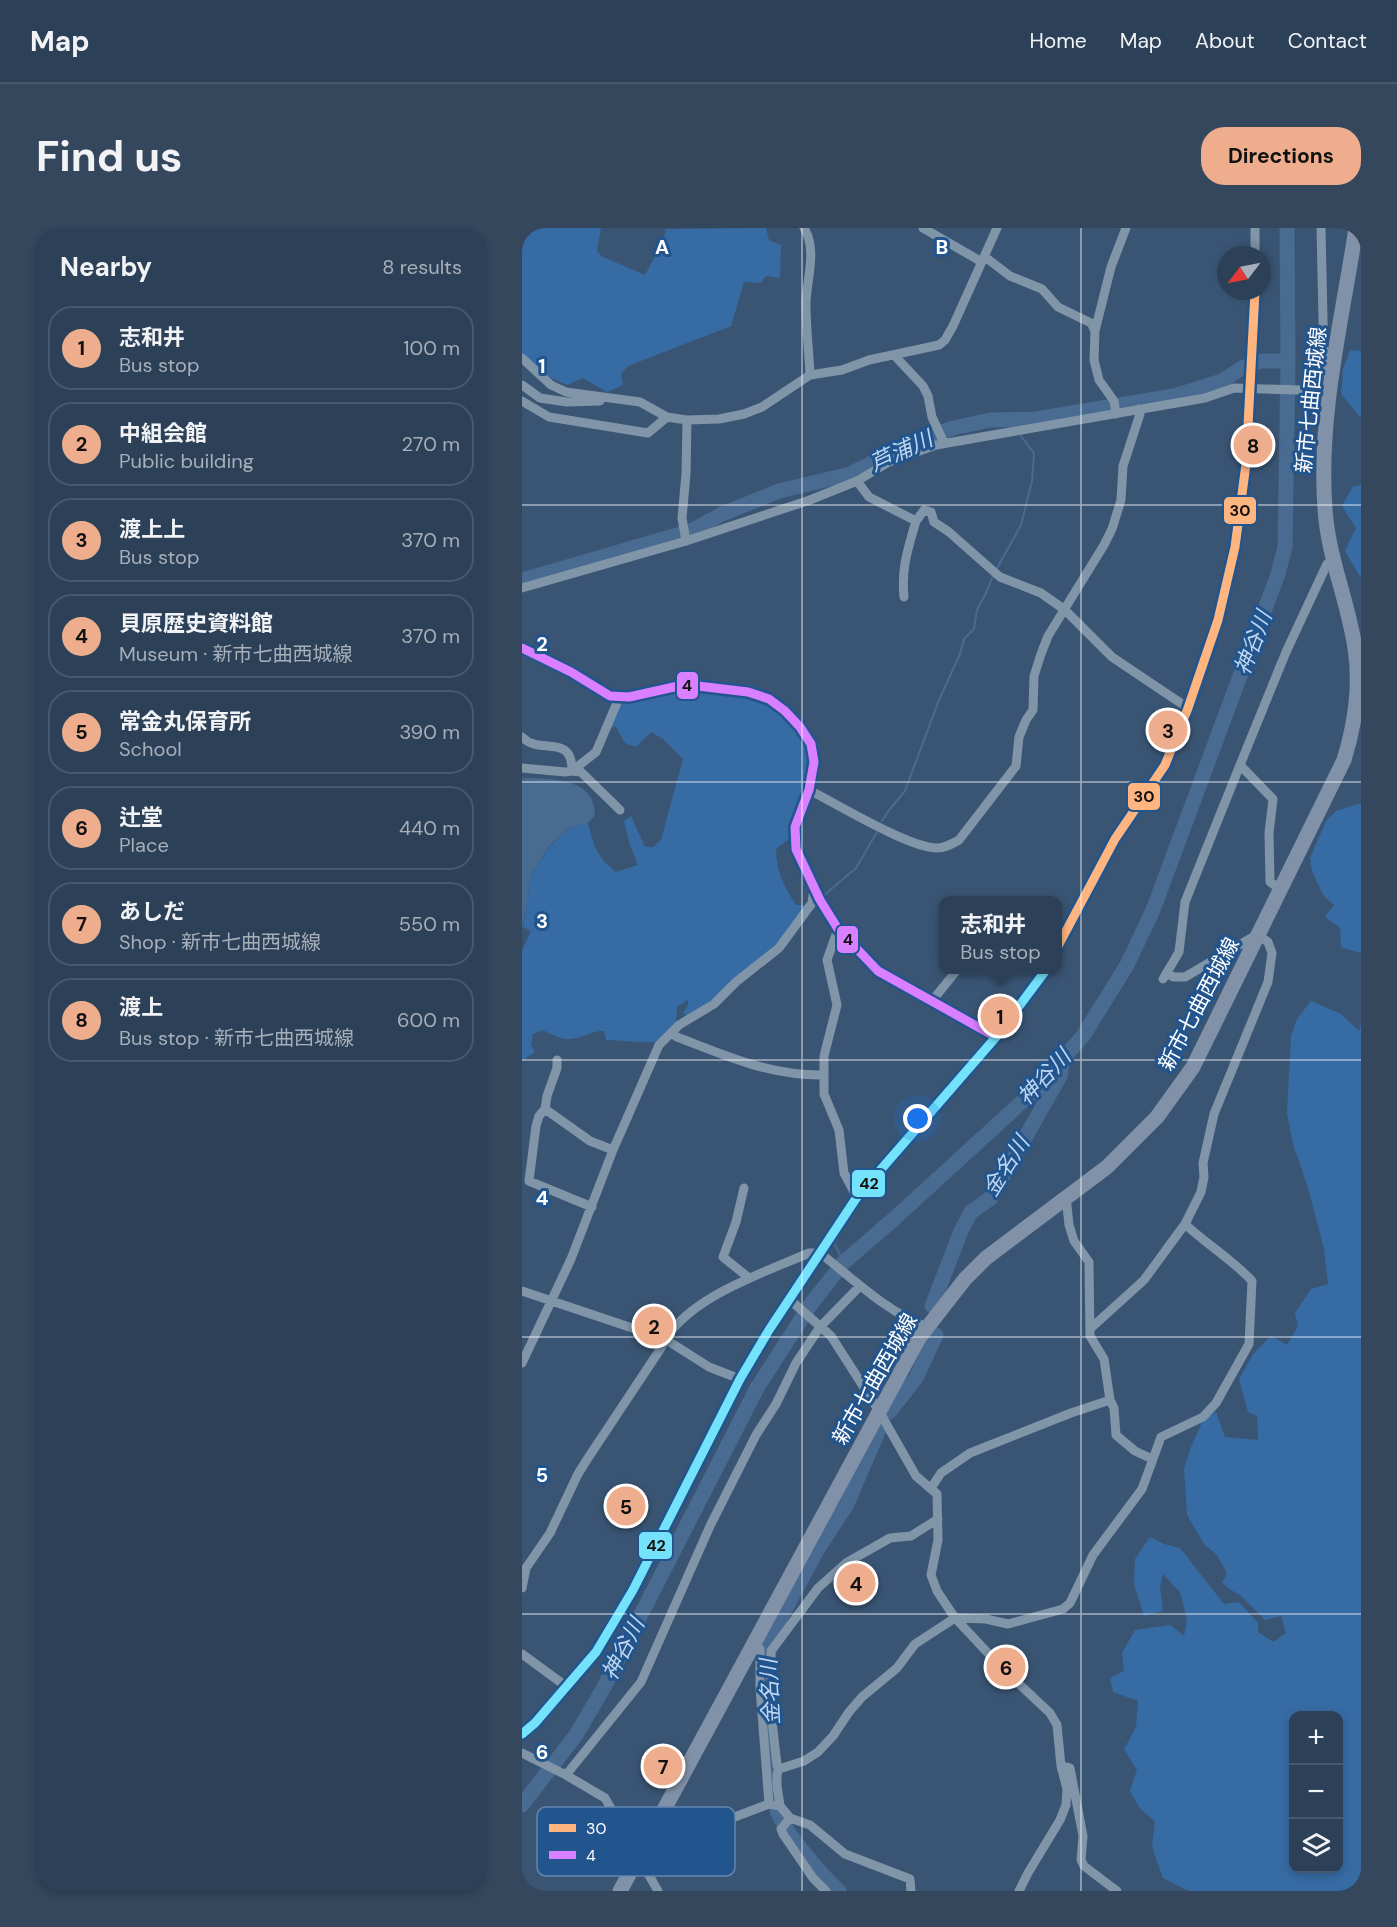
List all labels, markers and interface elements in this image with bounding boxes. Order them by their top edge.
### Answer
text: Map [30,23,90,60]
text: Home [1029,27,1087,55]
text: Map [1120,27,1162,55]
text: About [1195,27,1255,55]
text: Contact [1288,27,1367,55]
button: Directions [1201,127,1361,185]
text: Find us [36,129,182,184]
text: A [655,234,669,260]
text: B [936,234,948,260]
north arrow [1217,246,1271,300]
text: Nearby [60,250,152,284]
text: 8 results [382,254,462,280]
text: 志和井 [119,323,185,352]
street label: 新市七曲西城線 [1289,325,1333,475]
text: 1 [78,335,85,361]
text: 100 m [403,335,460,361]
text: Bus stop [119,352,199,378]
text: 1 [538,353,546,379]
text: 中組会館 [119,419,207,448]
pin: 8 [1234,422,1272,468]
water label: 芦浦川 [865,423,939,478]
text: 2 [76,431,87,457]
text: 270 m [402,431,460,457]
text: Public building [119,448,254,474]
line badge: 30 [1223,496,1257,525]
text: 30 [1230,500,1250,521]
text: 渡上上 [119,515,185,544]
text: 3 [75,527,88,553]
text: 370 m [401,527,460,553]
text: Bus stop [119,544,199,570]
water label: 神谷川 [1228,605,1279,679]
text: 貝原歴史資料館 [119,609,273,638]
text: 4 [75,623,88,649]
text: 370 m [401,623,460,649]
text: 2 [536,631,548,657]
text: Museum · 新市七曲西城線 [119,641,353,667]
line badge: 4 [676,671,699,700]
text: 4 [682,675,692,696]
text: 常金丸保育所 [119,707,251,736]
pin: 3 [1148,708,1188,752]
text: 5 [75,719,88,745]
text: 390 m [399,719,460,745]
text: School [119,736,182,762]
line badge: 30 [1127,782,1161,811]
text: 30 [1134,786,1154,807]
text: 辻堂 [119,803,163,832]
text: 6 [75,815,88,841]
text: 440 m [399,815,460,841]
text: Place [119,832,169,858]
popup [939,896,1062,974]
text: あしだ [119,897,185,926]
text: 3 [536,908,548,934]
text: 志和井 [960,910,1026,939]
text: 7 [76,911,87,937]
text: 550 m [399,911,460,937]
line badge: 4 [836,925,859,954]
text: Shop · 新市七曲西城線 [119,929,321,955]
text: 4 [843,929,853,950]
street label: 新市七曲西城線 [1152,933,1246,1075]
text: Bus stop [960,939,1041,965]
text: 渡上 [119,993,163,1022]
pin: 1 [980,994,1020,1038]
text: 8 [75,1007,88,1033]
text: 600 m [397,1007,460,1033]
text: Bus stop · 新市七曲西城線 [119,1025,354,1051]
water label: 神谷川 [1011,1042,1078,1111]
your location [903,1104,932,1133]
water label: 金名川 [976,1129,1037,1202]
line badge: 42 [851,1169,886,1198]
text: 42 [859,1173,879,1194]
text: 4 [536,1185,549,1211]
pin: 2 [634,1304,674,1348]
street label: 新市七曲西城線 [826,1308,924,1450]
text: 5 [536,1462,548,1488]
pin: 5 [606,1484,646,1528]
line badge: 42 [638,1531,673,1560]
text: 42 [646,1535,666,1556]
pin: 4 [836,1560,876,1606]
water label: 神谷川 [595,1611,652,1685]
pin: 6 [986,1644,1026,1690]
water label: 金名川 [754,1656,786,1726]
map controls [1289,1711,1343,1873]
button: + [1289,1711,1343,1765]
text: 6 [536,1739,548,1765]
pin: 7 [644,1744,682,1788]
button: − [1289,1765,1343,1819]
legend [537,1807,735,1876]
text: 30 [586,1818,606,1839]
button: layers [1289,1819,1343,1873]
text: 4 [586,1845,596,1866]

